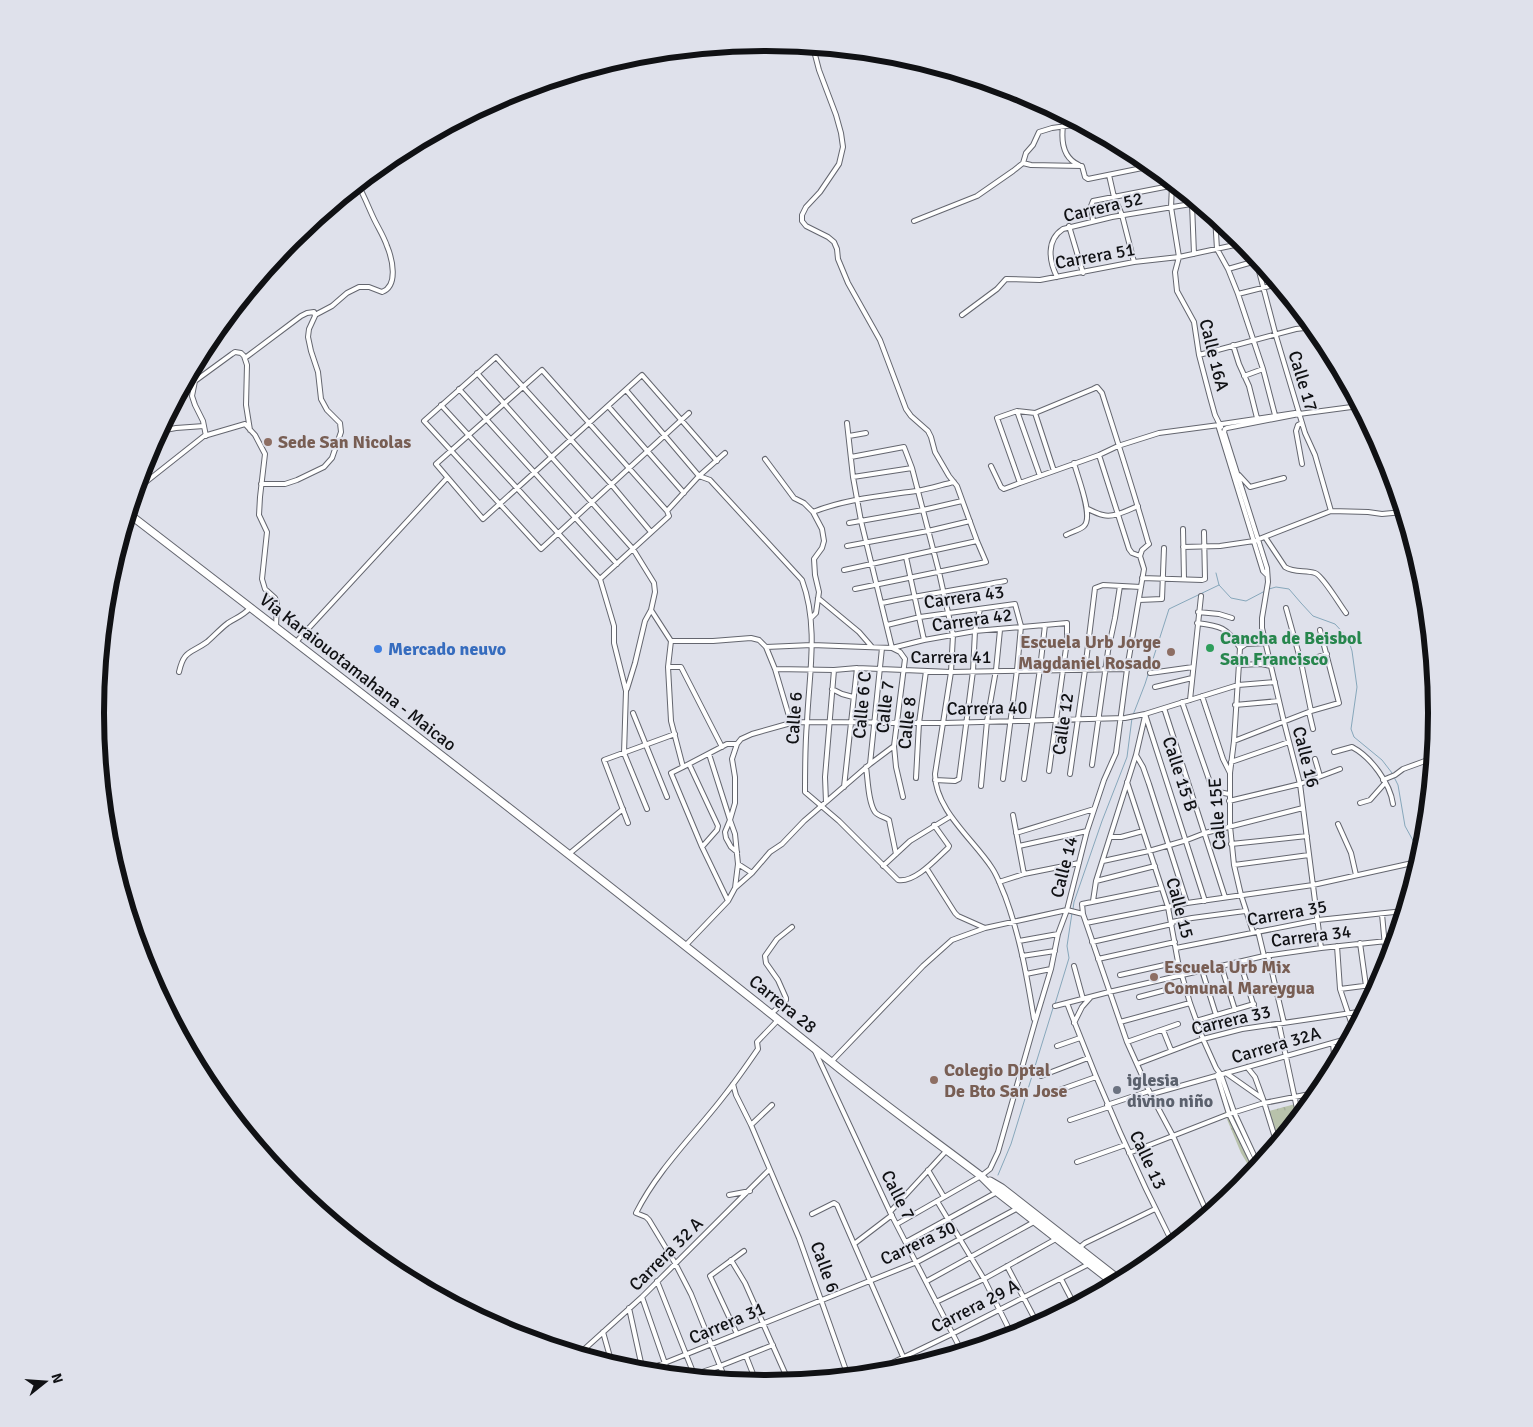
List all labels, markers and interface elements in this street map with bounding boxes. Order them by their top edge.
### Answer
street label: Carrera 52 [1061,187,1145,227]
street label: Carrera 51 [1053,238,1137,274]
street label: Calle 16A [1194,317,1234,393]
street label: Calle 17 [1283,348,1323,414]
place label: Sede San Nicolas [278,431,411,453]
marker: Sede San Nicolas [262,436,274,448]
street label: Carrera 43 [922,580,1006,614]
street label: Vía Karaiouotamahana - Maicao [255,588,461,756]
street label: Carrera 42 [930,603,1014,637]
place label: Cancha de Beisbol San Francisco [1220,627,1362,670]
place label: Escuela Urb Jorge Magdaniel Rosado [1018,631,1161,674]
place label: Mercado neuvo [388,638,506,660]
marker: Cancha de Beisbol San Francisco [1204,642,1216,654]
marker: Mercado neuvo [372,643,384,655]
street label: Carrera 41 [911,646,991,668]
marker: Escuela Urb Jorge Magdaniel Rosado [1165,646,1177,658]
street label: Calle 6 C [848,670,876,740]
street label: Calle 7 [871,680,899,734]
street label: Calle 6 [781,691,807,745]
street label: Calle 12 [1048,692,1078,756]
street label: Calle 8 [893,696,921,750]
street label: Carrera 40 [946,696,1028,720]
street label: Calle 16 [1288,724,1324,790]
street label: Calle 15 B [1158,734,1202,814]
street label: Calle 15E [1203,777,1231,851]
street label: Calle 14 [1046,834,1082,900]
street label: Calle 15 [1161,875,1199,941]
street label: Carrera 35 [1245,895,1329,931]
street label: Carrera 34 [1270,920,1353,952]
place label: Escuela Urb Mix Comunal Mareygua [1164,956,1315,999]
street label: Carrera 28 [745,970,821,1038]
marker: Escuela Urb Mix Comunal Mareygua [1148,971,1160,983]
street label: Carrera 33 [1189,1000,1273,1040]
street label: Carrera 32A [1229,1022,1323,1068]
place label: Colegio Dptal De Bto San Jose [944,1059,1068,1102]
place label: iglesia divino niño [1127,1069,1213,1112]
marker: Colegio Dptal De Bto San Jose [928,1074,940,1086]
marker: iglesia divino niño [1111,1084,1123,1096]
street label: Calle 13 [1125,1127,1171,1193]
street label: Calle 7 [876,1166,920,1224]
street label: Carrera 32 A [624,1212,708,1296]
street label: Carrera 30 [877,1216,959,1270]
street label: Calle 6 [806,1238,844,1296]
street label: Carrera 29 A [927,1274,1023,1338]
street label: Carrera 31 [686,1297,768,1349]
north arrow [20,1357,70,1407]
text: N [47,1371,67,1385]

